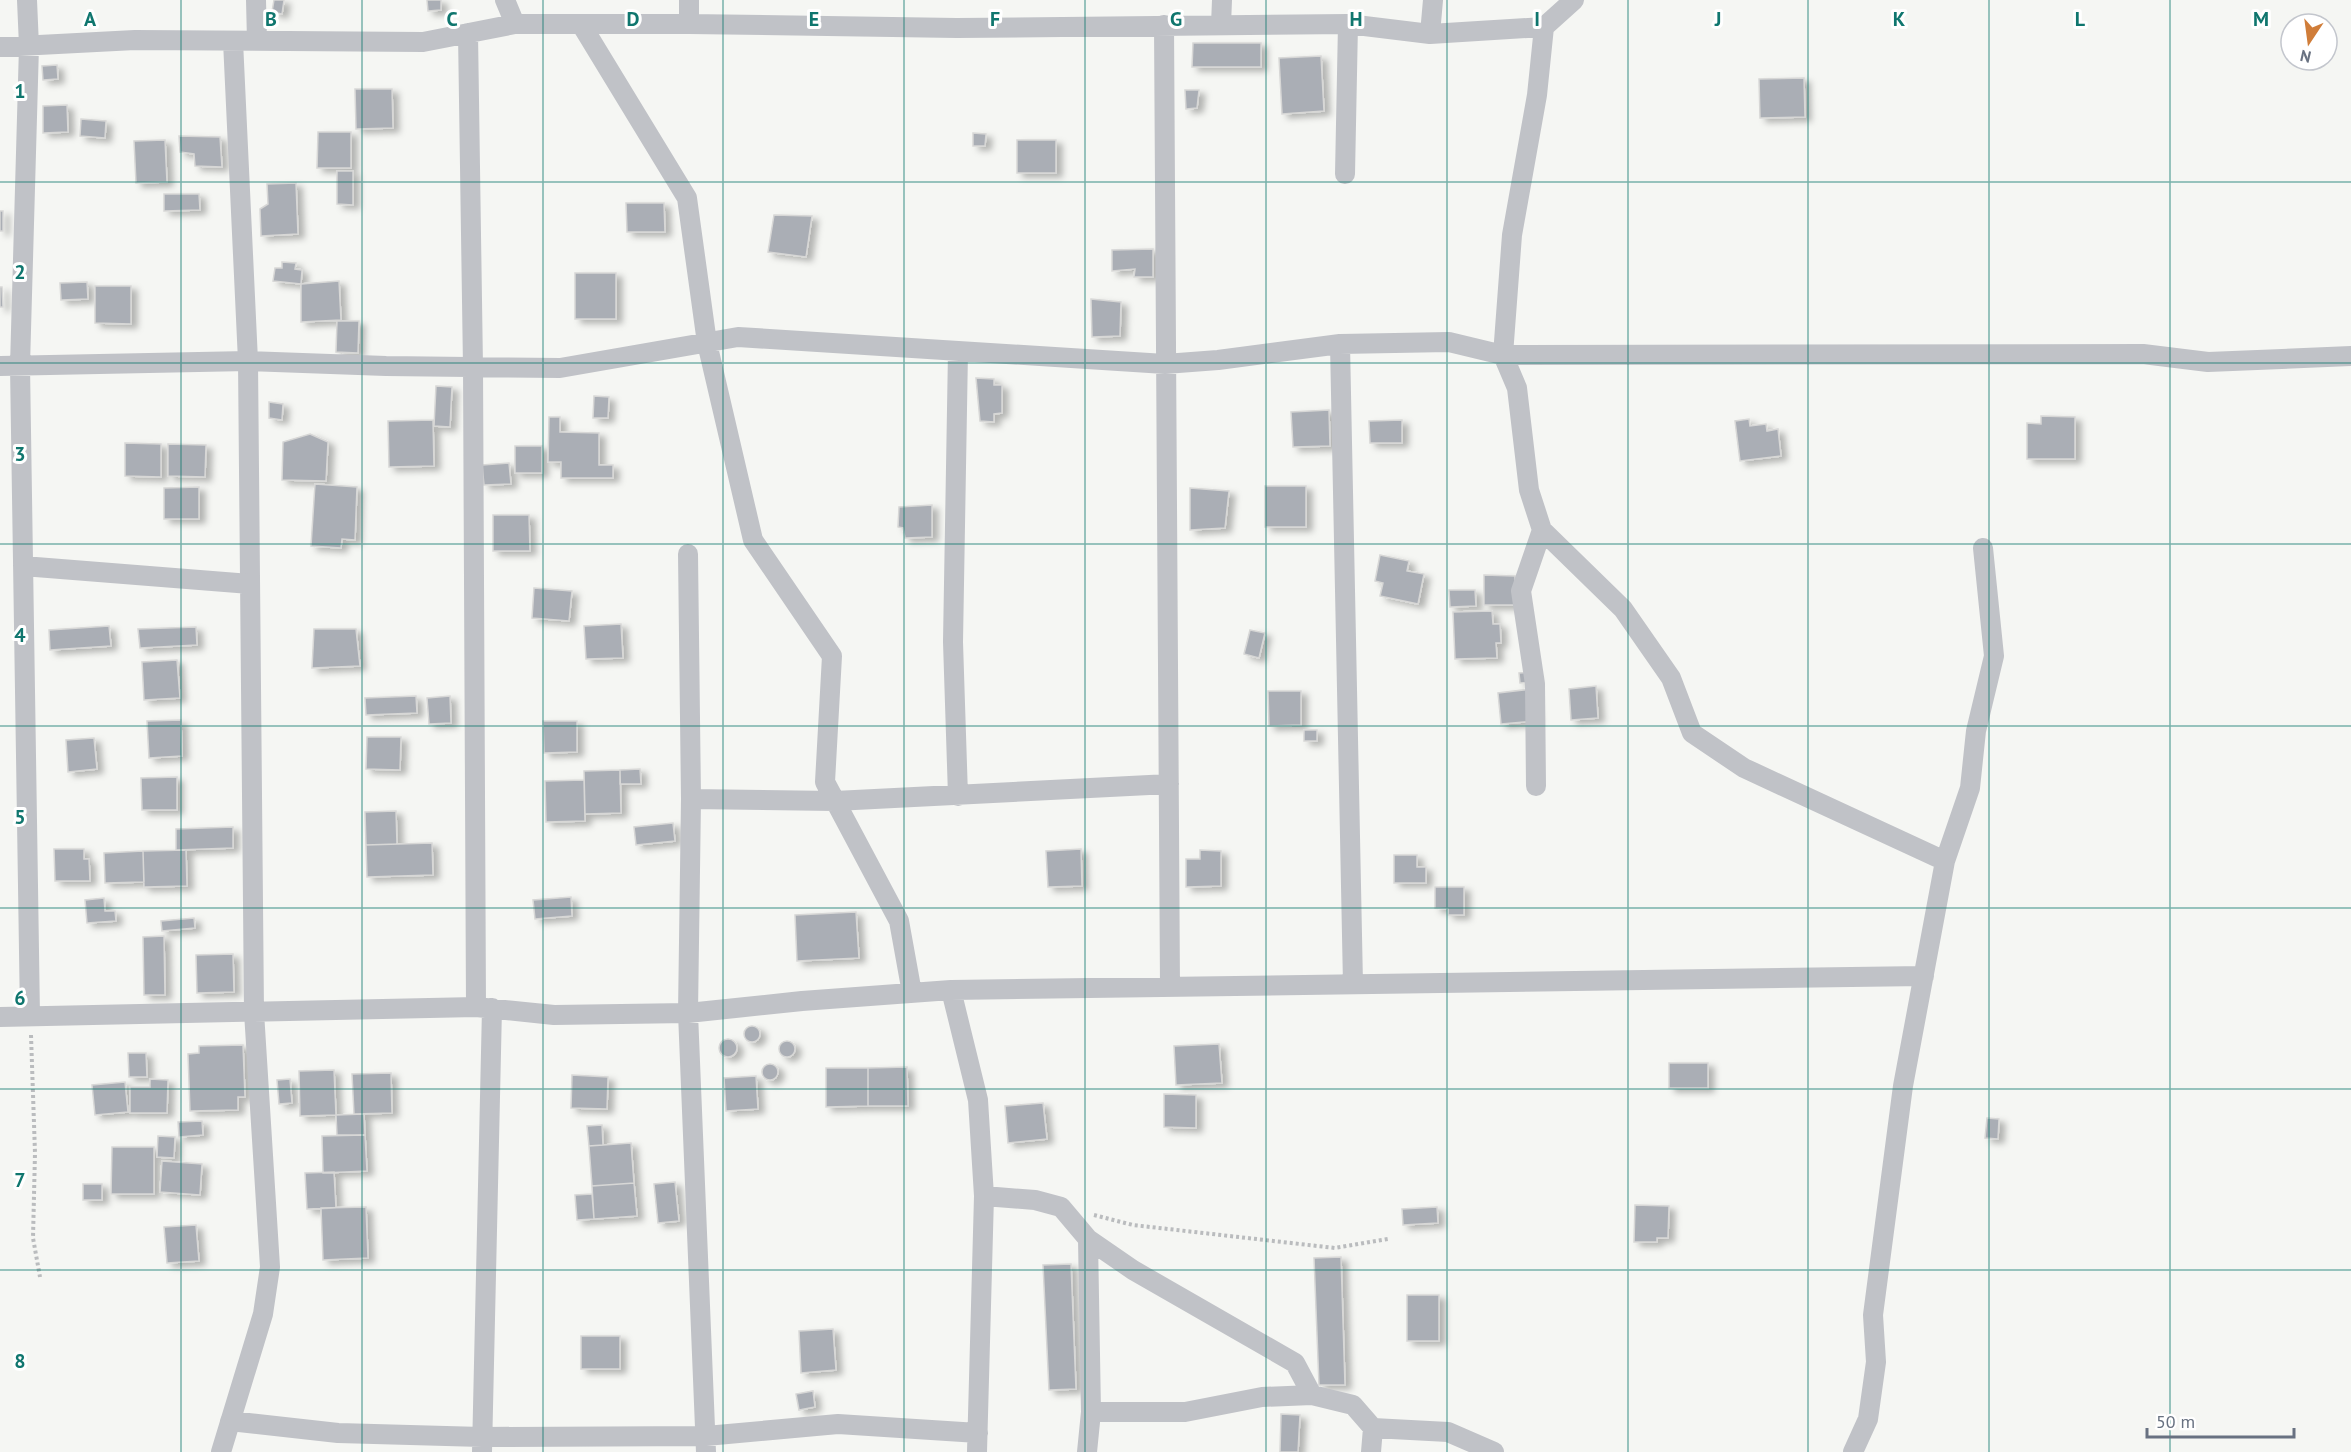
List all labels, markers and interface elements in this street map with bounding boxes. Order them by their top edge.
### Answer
text: A [84,6,97,32]
text: B [265,6,277,32]
text: C [446,6,458,32]
text: D [627,6,640,32]
text: E [809,6,819,32]
text: F [990,6,1000,32]
text: G [1170,6,1182,32]
text: H [1349,6,1363,32]
text: I [1534,6,1540,32]
text: J [1714,6,1721,32]
text: K [1893,6,1906,32]
text: L [2075,6,2086,32]
text: M [2253,6,2269,32]
north arrow [2279,12,2339,72]
text: N [2298,46,2313,68]
text: 1 [14,78,26,104]
text: 2 [14,259,26,285]
text: 3 [14,441,26,467]
text: 4 [14,622,26,648]
text: 5 [14,804,26,830]
text: 6 [14,985,26,1011]
text: 7 [14,1167,26,1193]
text: 8 [14,1348,26,1374]
scale bar [2147,1401,2294,1439]
text: 50 m [2156,1410,2195,1433]

